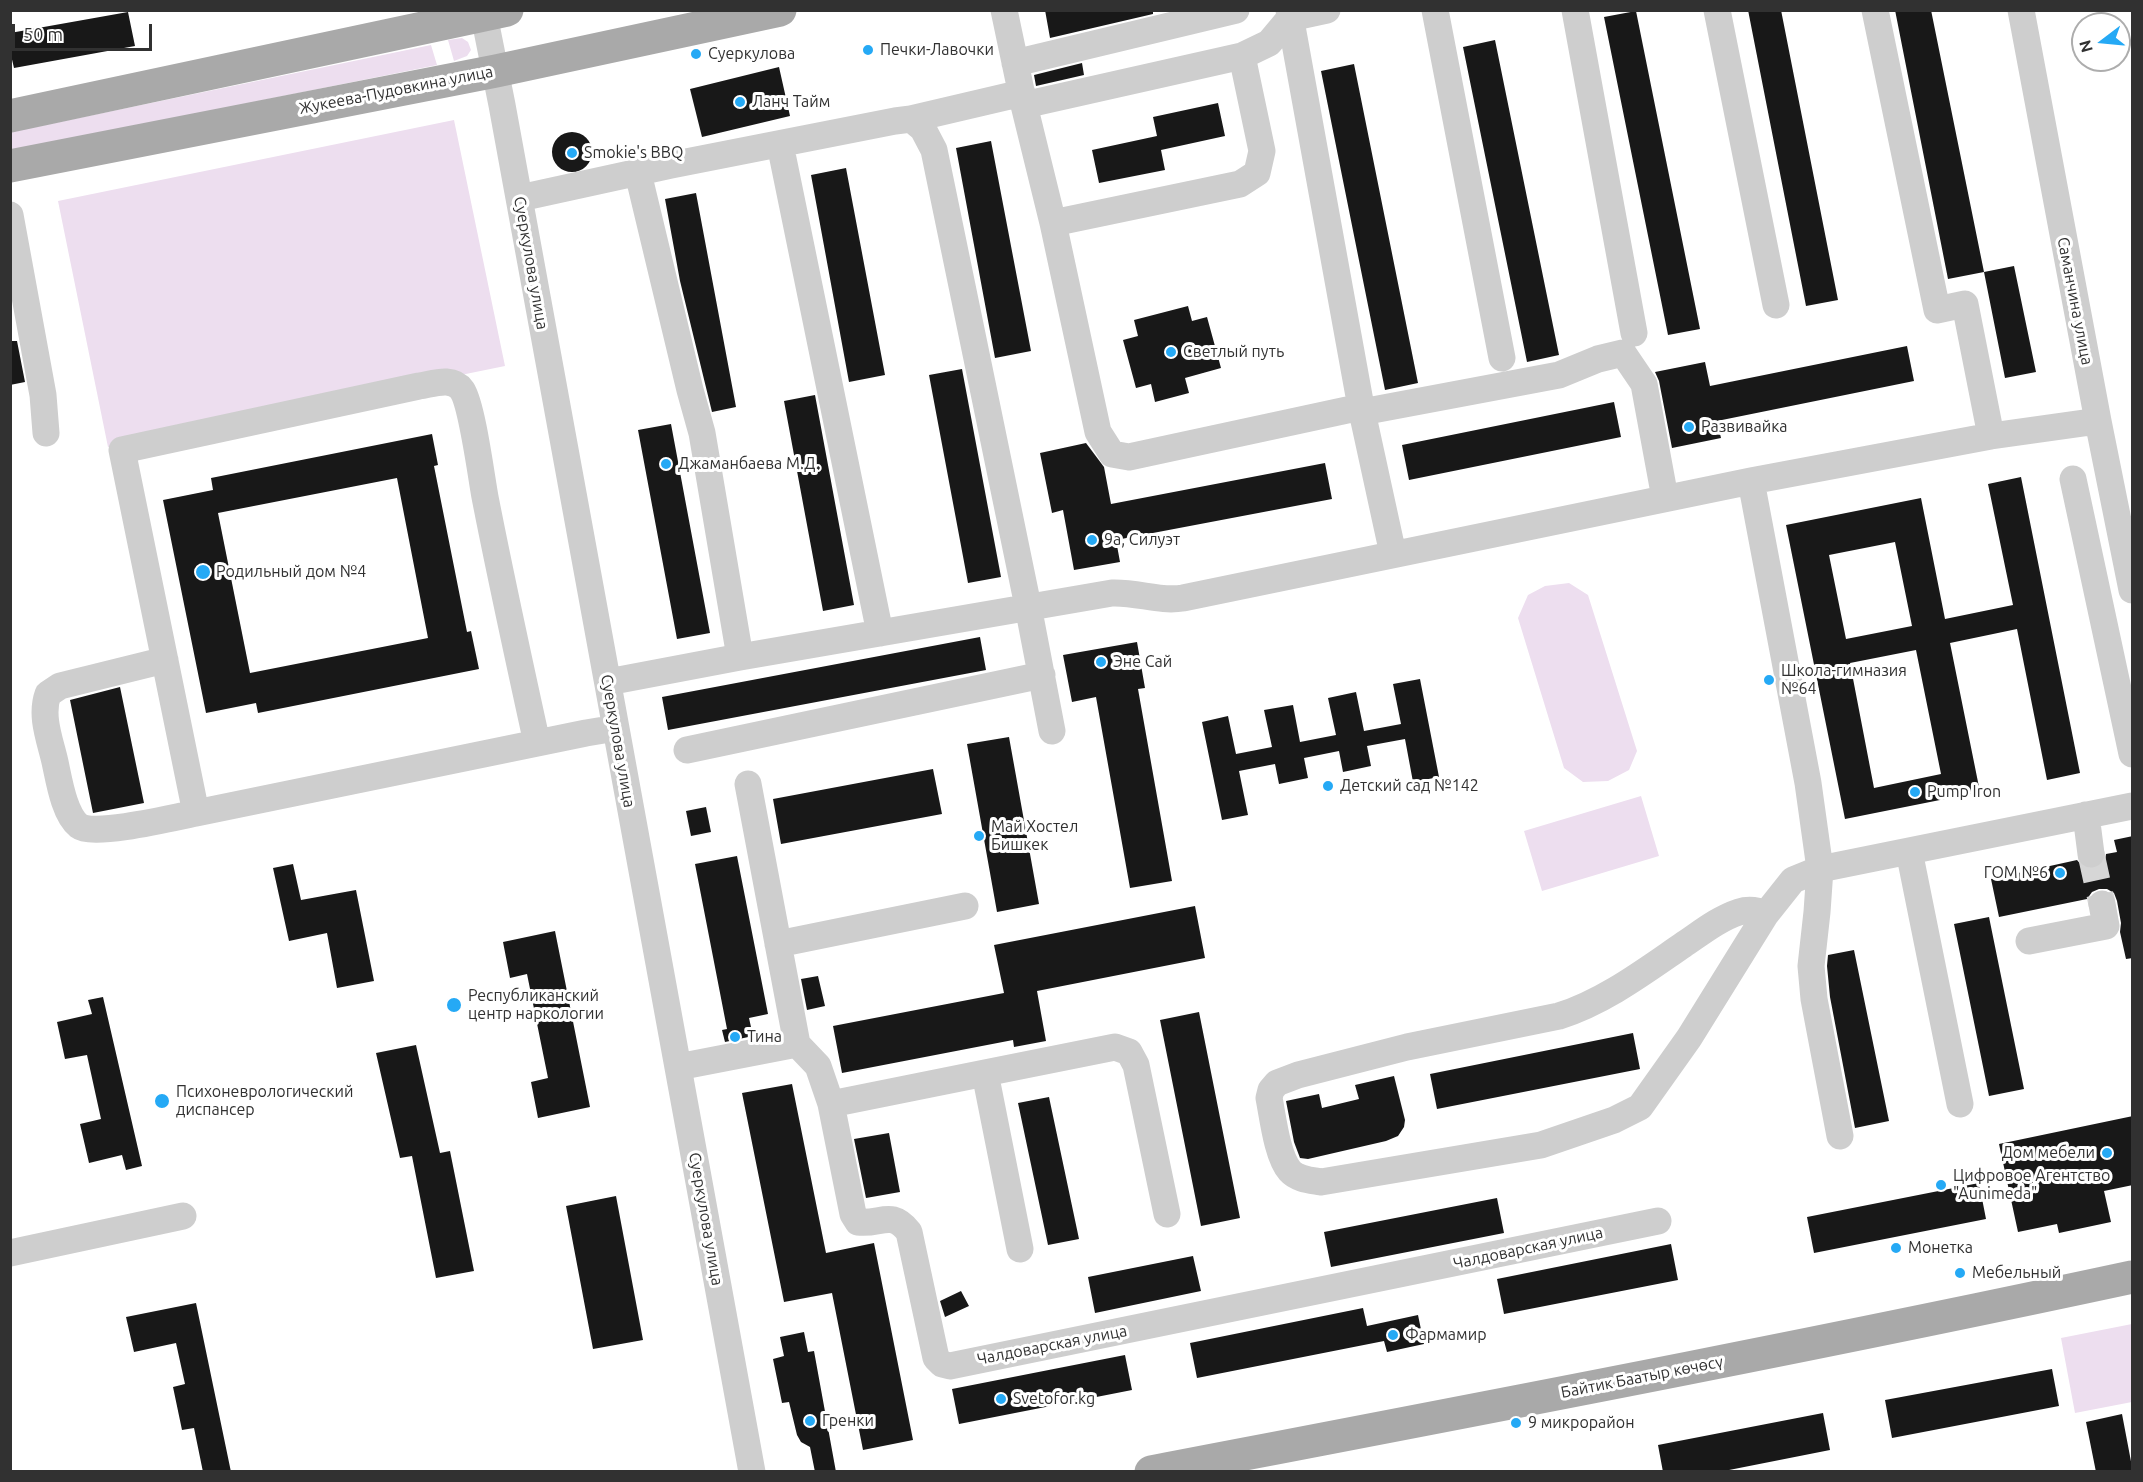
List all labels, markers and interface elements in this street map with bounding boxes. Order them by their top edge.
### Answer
scale bar [15,12,154,50]
north arrow [2071,12,2131,72]
text: 50 m [23,24,63,44]
text: N [2075,38,2096,55]
place label: Печки-Лавочки [880,40,994,60]
marker: Печки-Лавочки [861,43,875,57]
place label: Суеркулова [708,44,795,64]
marker: Суеркулова [689,47,703,61]
street label: Жукеева-Пудовкина улица [297,62,495,118]
place label: Ланч Тайм [752,92,830,112]
marker: Ланч Тайм [733,95,747,109]
place label: Smokie's BBQ [584,143,683,163]
marker: Smokie's BBQ [565,146,579,160]
street label: Суеркулова улица [510,195,552,331]
street label: Саманчина улица [2053,235,2097,367]
place label: Светлый путь [1183,342,1284,362]
marker: Светлый путь [1164,345,1178,359]
place label: Развивайка [1701,417,1788,437]
marker: Развивайка [1682,420,1696,434]
place label: Джаманбаева М.Д. [678,454,820,474]
marker: Джаманбаева М.Д. [659,457,673,471]
place label: 9а, Силуэт [1104,530,1180,550]
marker: 9а, Силуэт [1085,533,1099,547]
place label: Родильный дом №4 [216,562,366,582]
marker: Родильный дом №4 [194,563,212,581]
place label: Эне Сай [1113,652,1172,672]
marker: Эне Сай [1094,655,1108,669]
place label: Школа-гимназия №64 [1781,661,1907,699]
street label: Суеркулова улица [597,673,639,809]
marker: Школа-гимназия №64 [1762,673,1776,687]
place label: Детский сад №142 [1340,776,1479,796]
marker: Детский сад №142 [1321,779,1335,793]
place label: Pump Iron [1927,782,2001,802]
marker: Pump Iron [1908,785,1922,799]
place label: Май Хостел Бишкек [991,817,1078,855]
marker: Май Хостел Бишкек [972,829,986,843]
place label: ГОМ №6 [1984,863,2048,883]
marker: ГОМ №6 [2053,866,2067,880]
place label: Республиканский центр наркологии [468,986,604,1024]
marker: Республиканский центр наркологии [445,996,463,1014]
place label: Тина [747,1027,782,1047]
marker: Тина [728,1030,742,1044]
place label: Психоневрологический диспансер [176,1082,353,1120]
marker: Психоневрологический диспансер [153,1092,171,1110]
place label: Дом мебели [2002,1143,2095,1163]
marker: Дом мебели [2100,1146,2114,1160]
street label: Суеркулова улица [685,1151,727,1287]
place label: Цифровое Агентство "Aunimeda" [1953,1166,2110,1204]
marker: Цифровое Агентство "Aunimeda" [1934,1178,1948,1192]
street label: Чалдоварская улица [1451,1223,1605,1273]
place label: Монетка [1908,1238,1973,1258]
marker: Монетка [1889,1241,1903,1255]
place label: Мебельный [1972,1263,2061,1283]
marker: Мебельный [1953,1266,1967,1280]
street label: Чалдоварская улица [975,1321,1129,1369]
place label: Фармамир [1405,1325,1487,1345]
marker: Фармамир [1386,1328,1400,1342]
street label: Байтик Баатыр көчөсү [1559,1352,1725,1402]
place label: Svetofor.kg [1013,1389,1095,1409]
marker: Svetofor.kg [994,1392,1008,1406]
place label: Гренки [822,1411,874,1431]
place label: 9 микрорайон [1528,1413,1635,1433]
marker: Гренки [803,1414,817,1428]
marker: 9 микрорайон [1509,1416,1523,1430]

